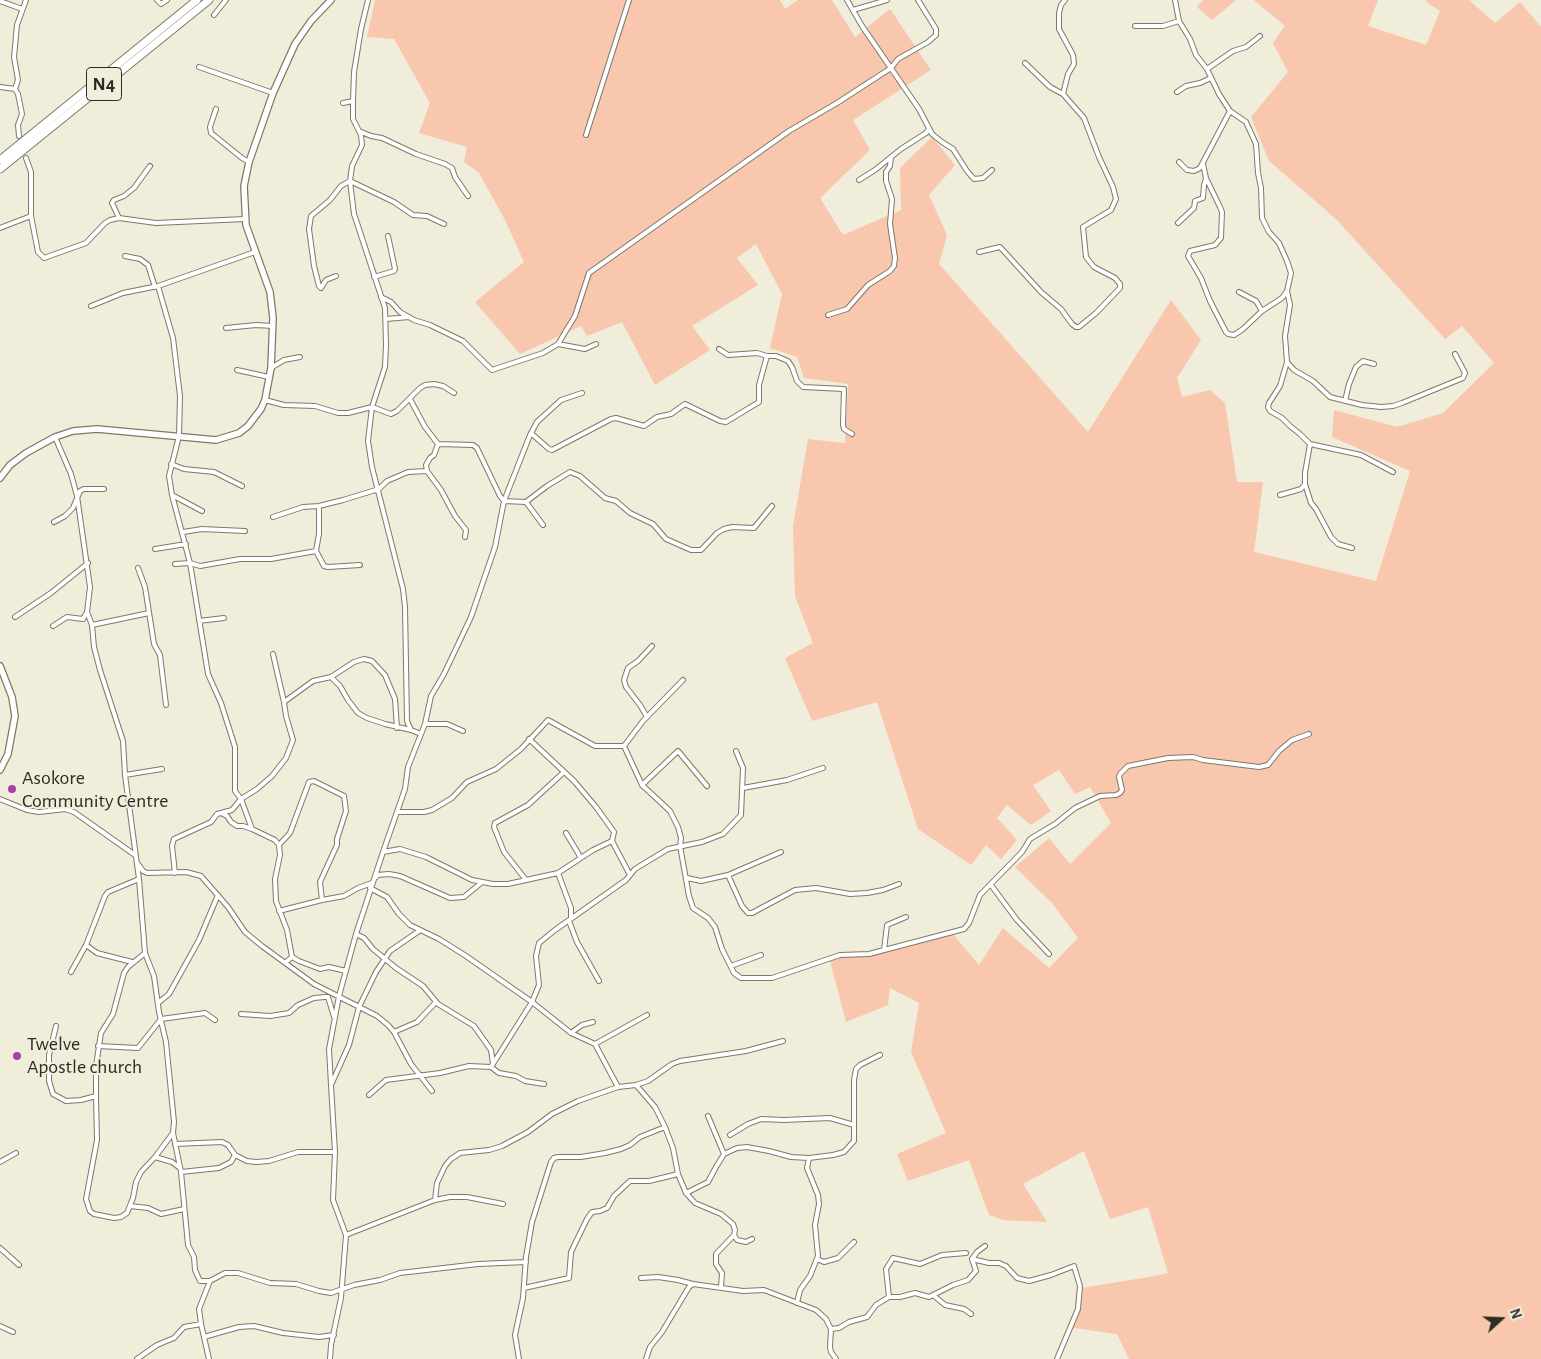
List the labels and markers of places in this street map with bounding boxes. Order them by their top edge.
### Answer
place label: Asokore Community Centre [22,766,168,813]
marker: Asokore Community Centre [6,783,18,795]
place label: Twelve Apostle church [27,1032,142,1079]
marker: Twelve Apostle church [11,1050,23,1062]

